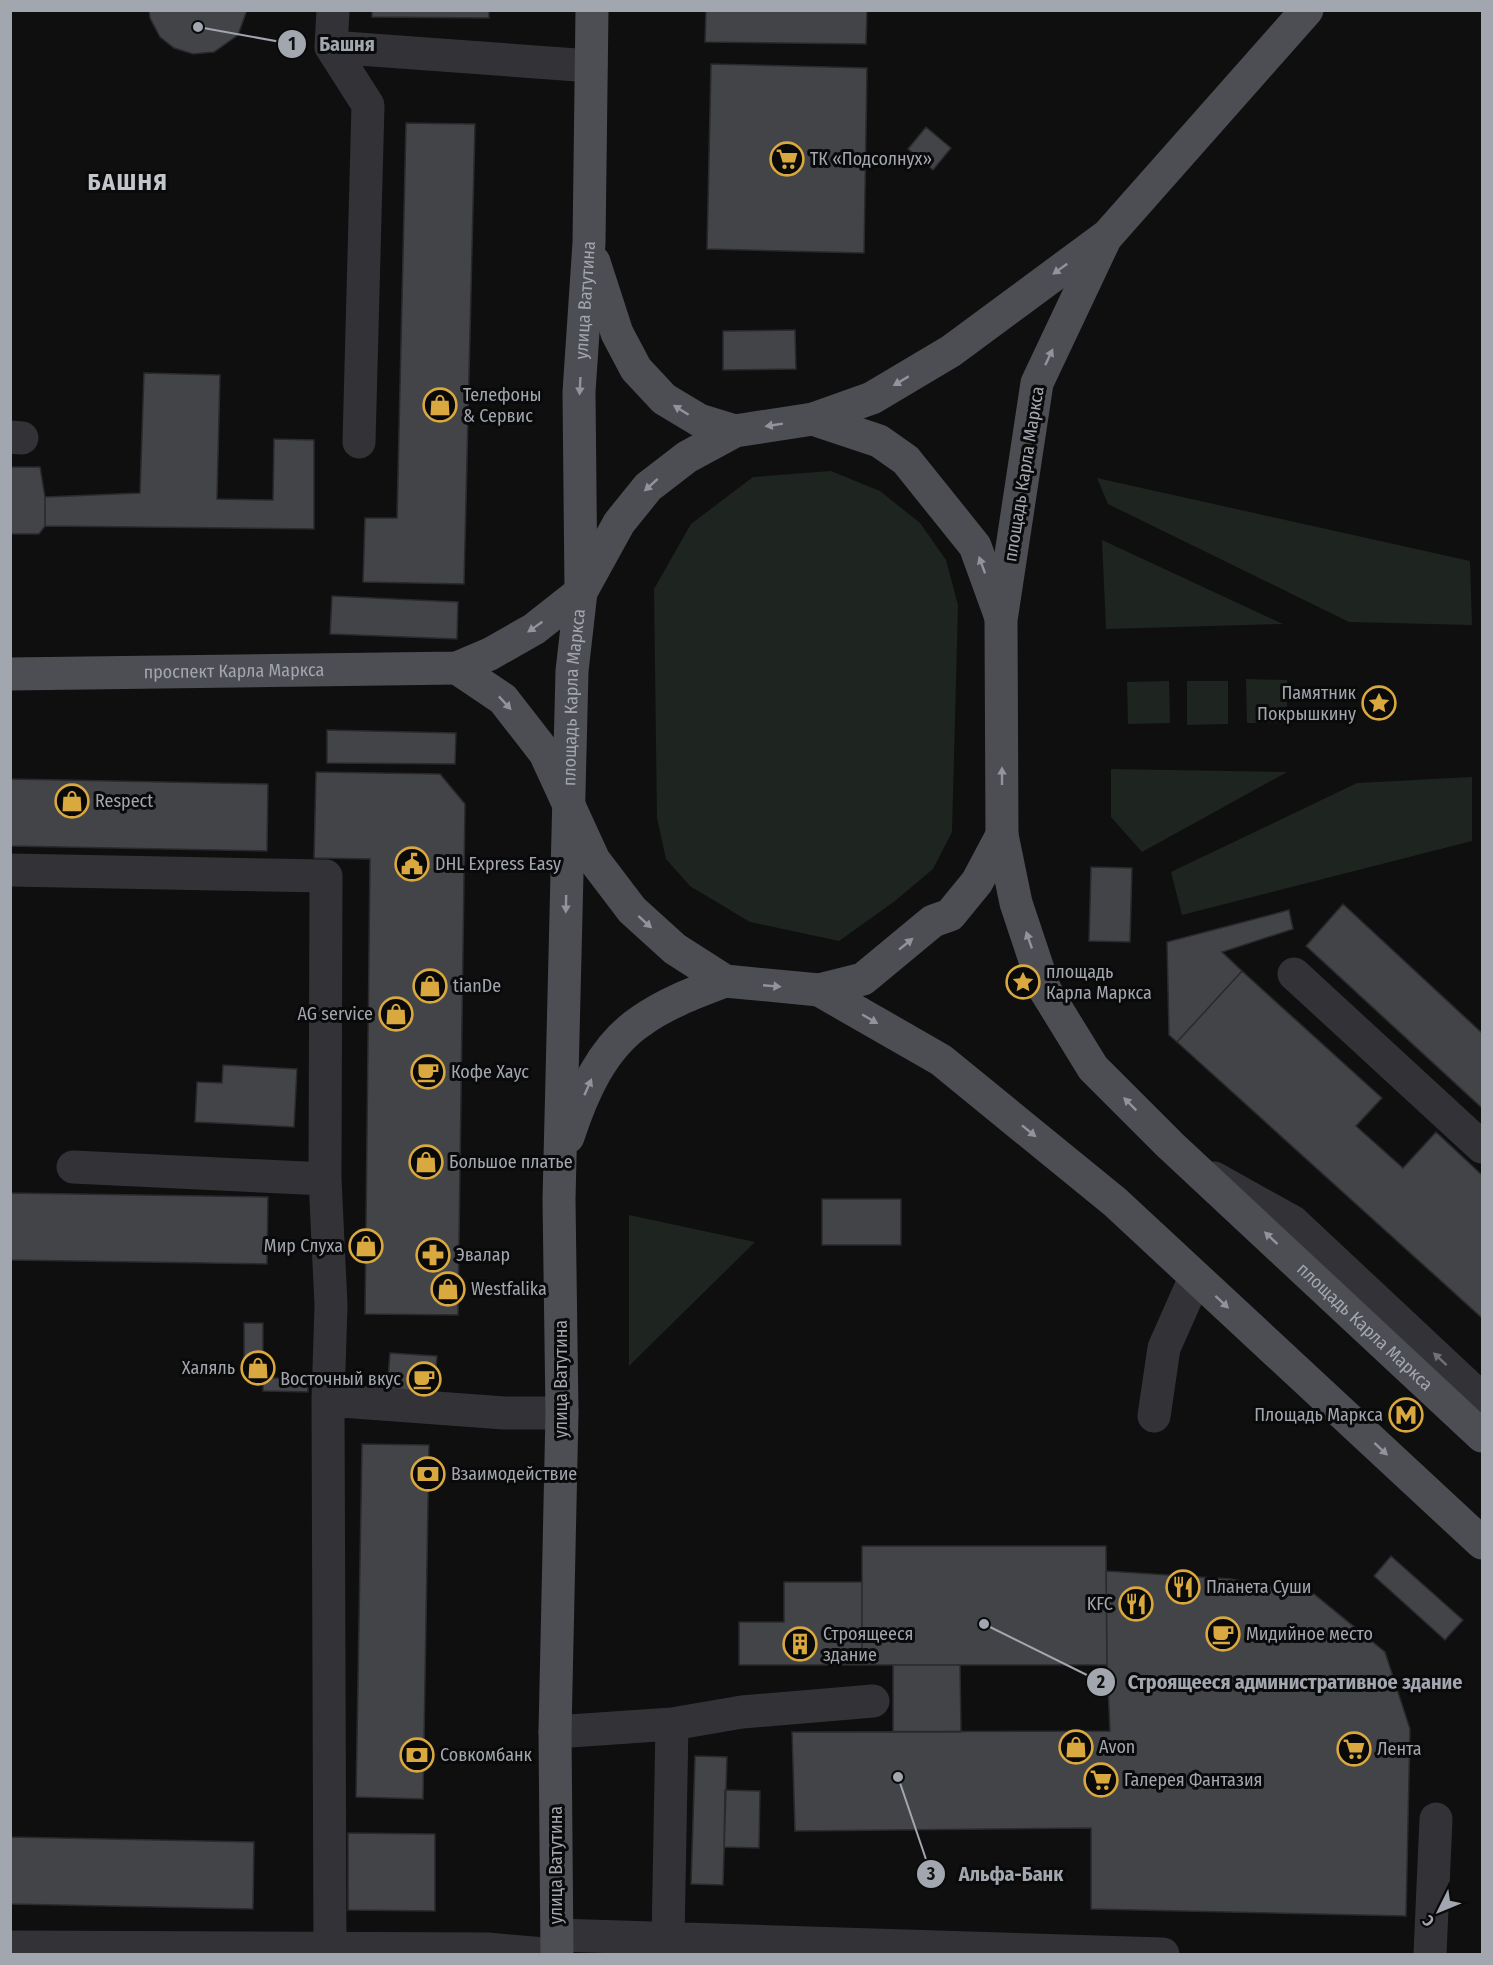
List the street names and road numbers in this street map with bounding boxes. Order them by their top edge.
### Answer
street label: улица Ватутина [570,240,600,360]
street label: площадь Карла Маркса [999,384,1049,563]
street label: площадь Карла Маркса [558,607,590,786]
street label: проспект Карла Маркса [143,659,325,683]
street label: площадь Карла Маркса [1292,1258,1437,1395]
street label: улица Ватутина [550,1320,572,1438]
street label: улица Ватутина [545,1806,567,1924]

